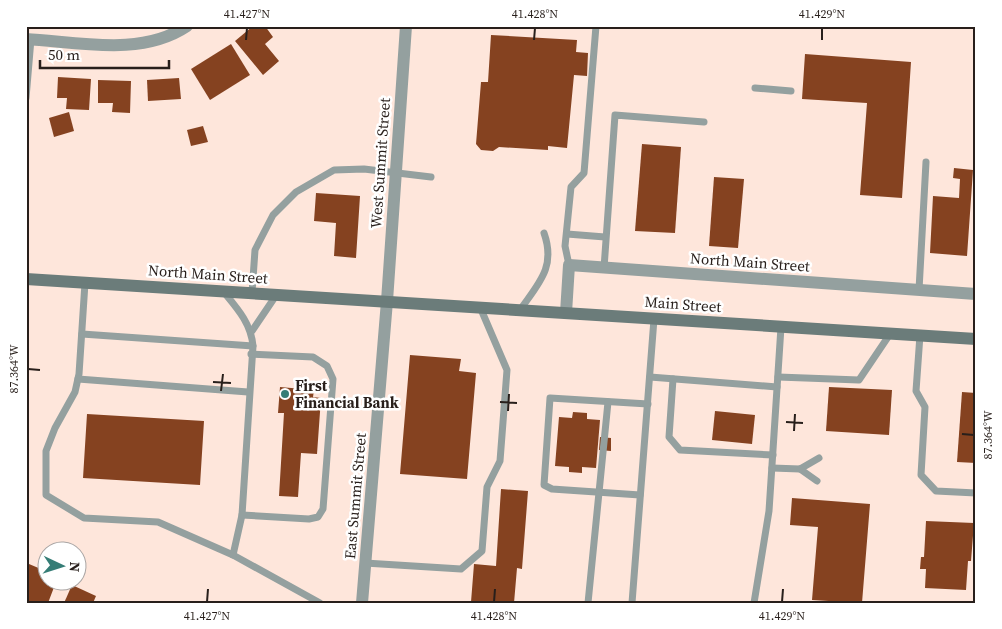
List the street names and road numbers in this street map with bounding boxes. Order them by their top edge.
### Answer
street label: West Summit Street [365,97,395,229]
street label: North Main Street [690,247,811,277]
street label: North Main Street [148,259,269,289]
street label: Main Street [644,291,722,317]
street label: East Summit Street [339,432,371,560]

